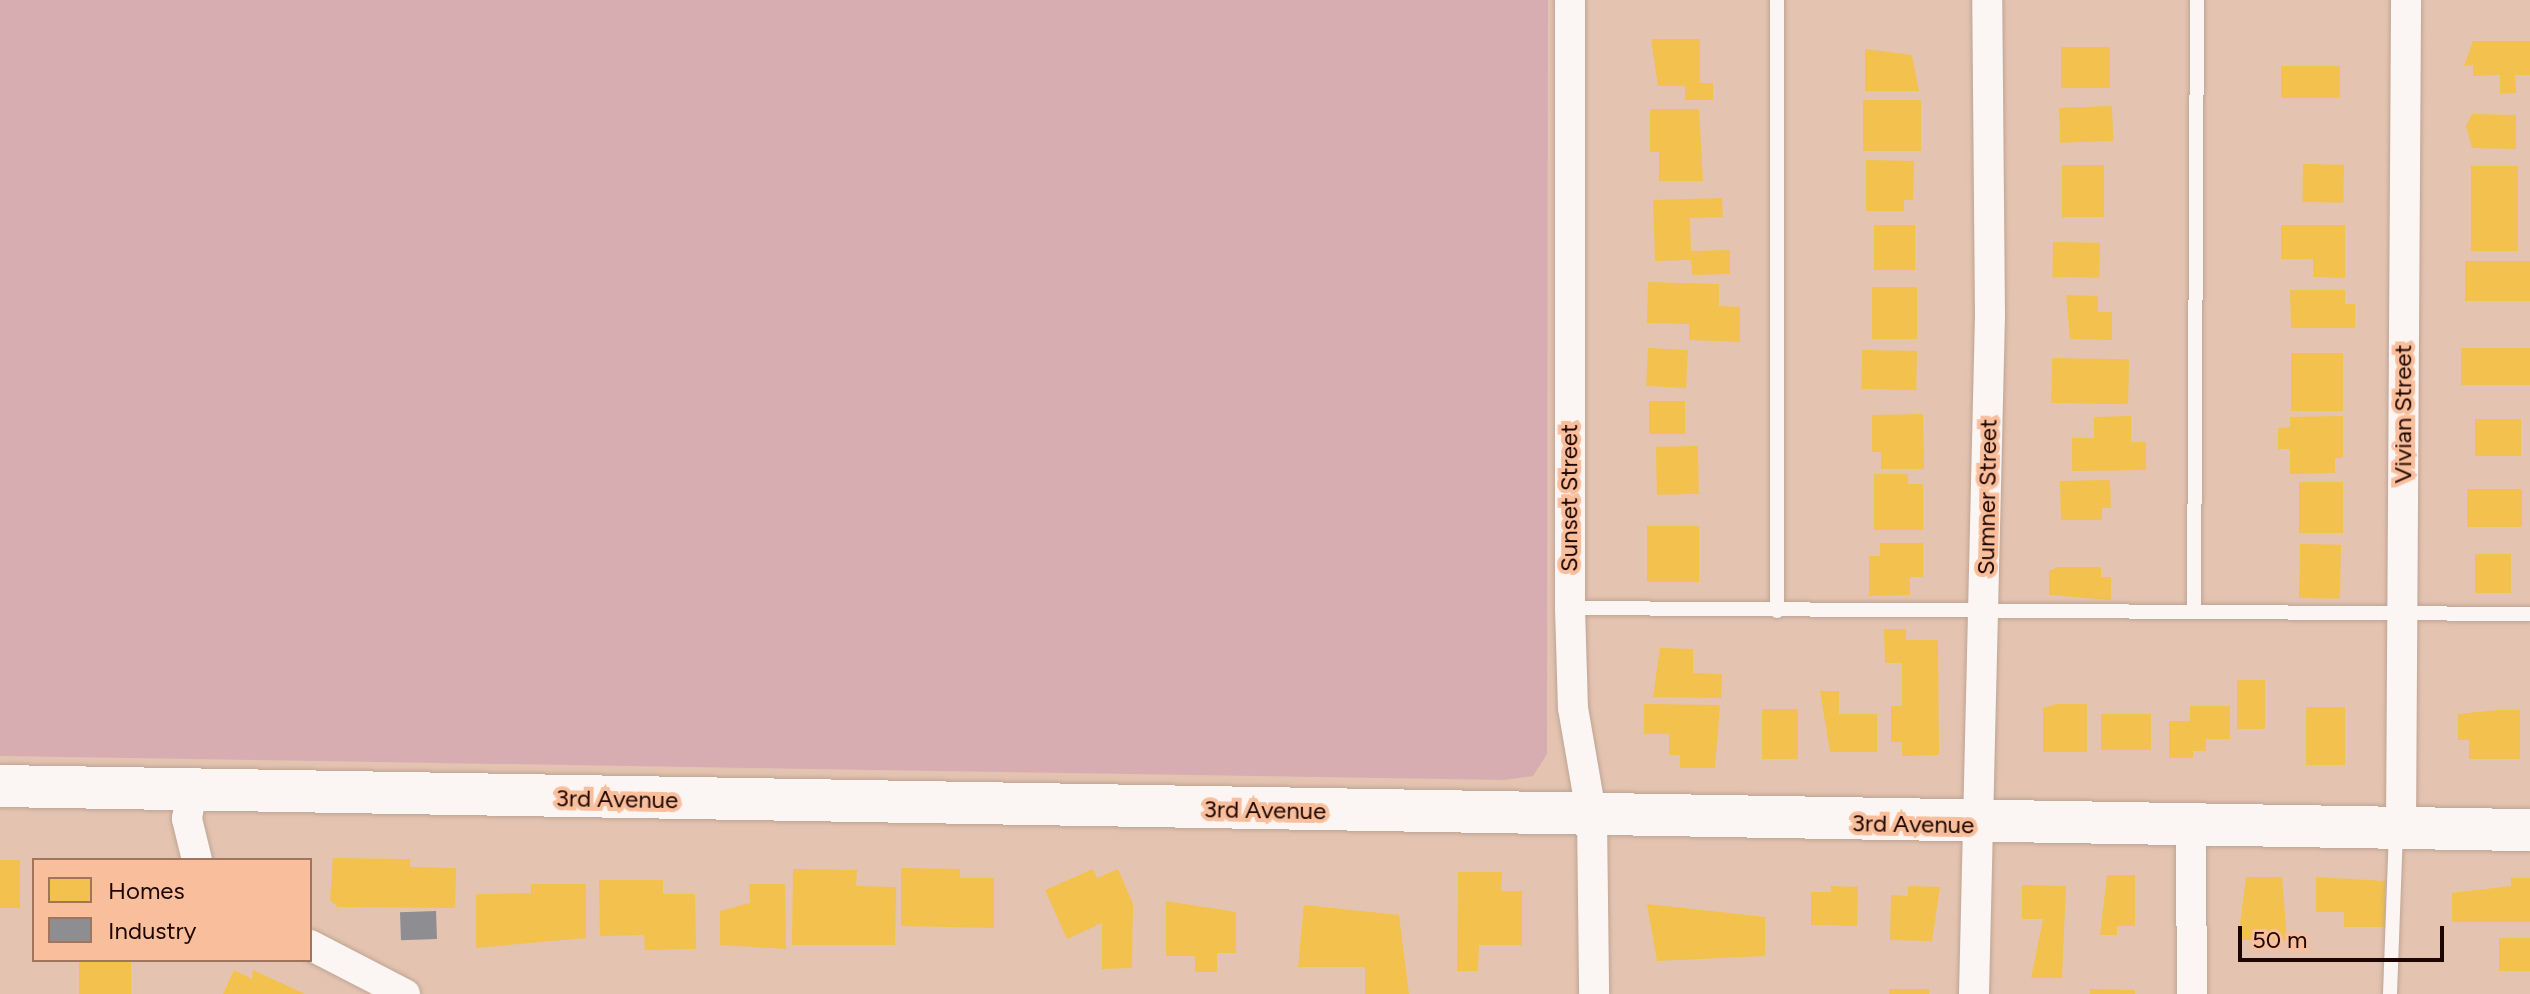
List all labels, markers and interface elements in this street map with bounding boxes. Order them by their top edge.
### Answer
street label: Vivian Street [2389,344,2417,484]
street label: Sumner Street [1971,419,2003,575]
street label: Sunset Street [1555,424,1583,572]
street label: 3rd Avenue [556,784,678,814]
street label: 3rd Avenue [1204,795,1326,825]
street label: 3rd Avenue [1852,809,1974,839]
legend [32,858,312,962]
text: Homes [108,876,185,905]
scale bar [2242,910,2448,960]
text: Industry [108,916,196,945]
text: 50 m [2252,925,2308,954]

